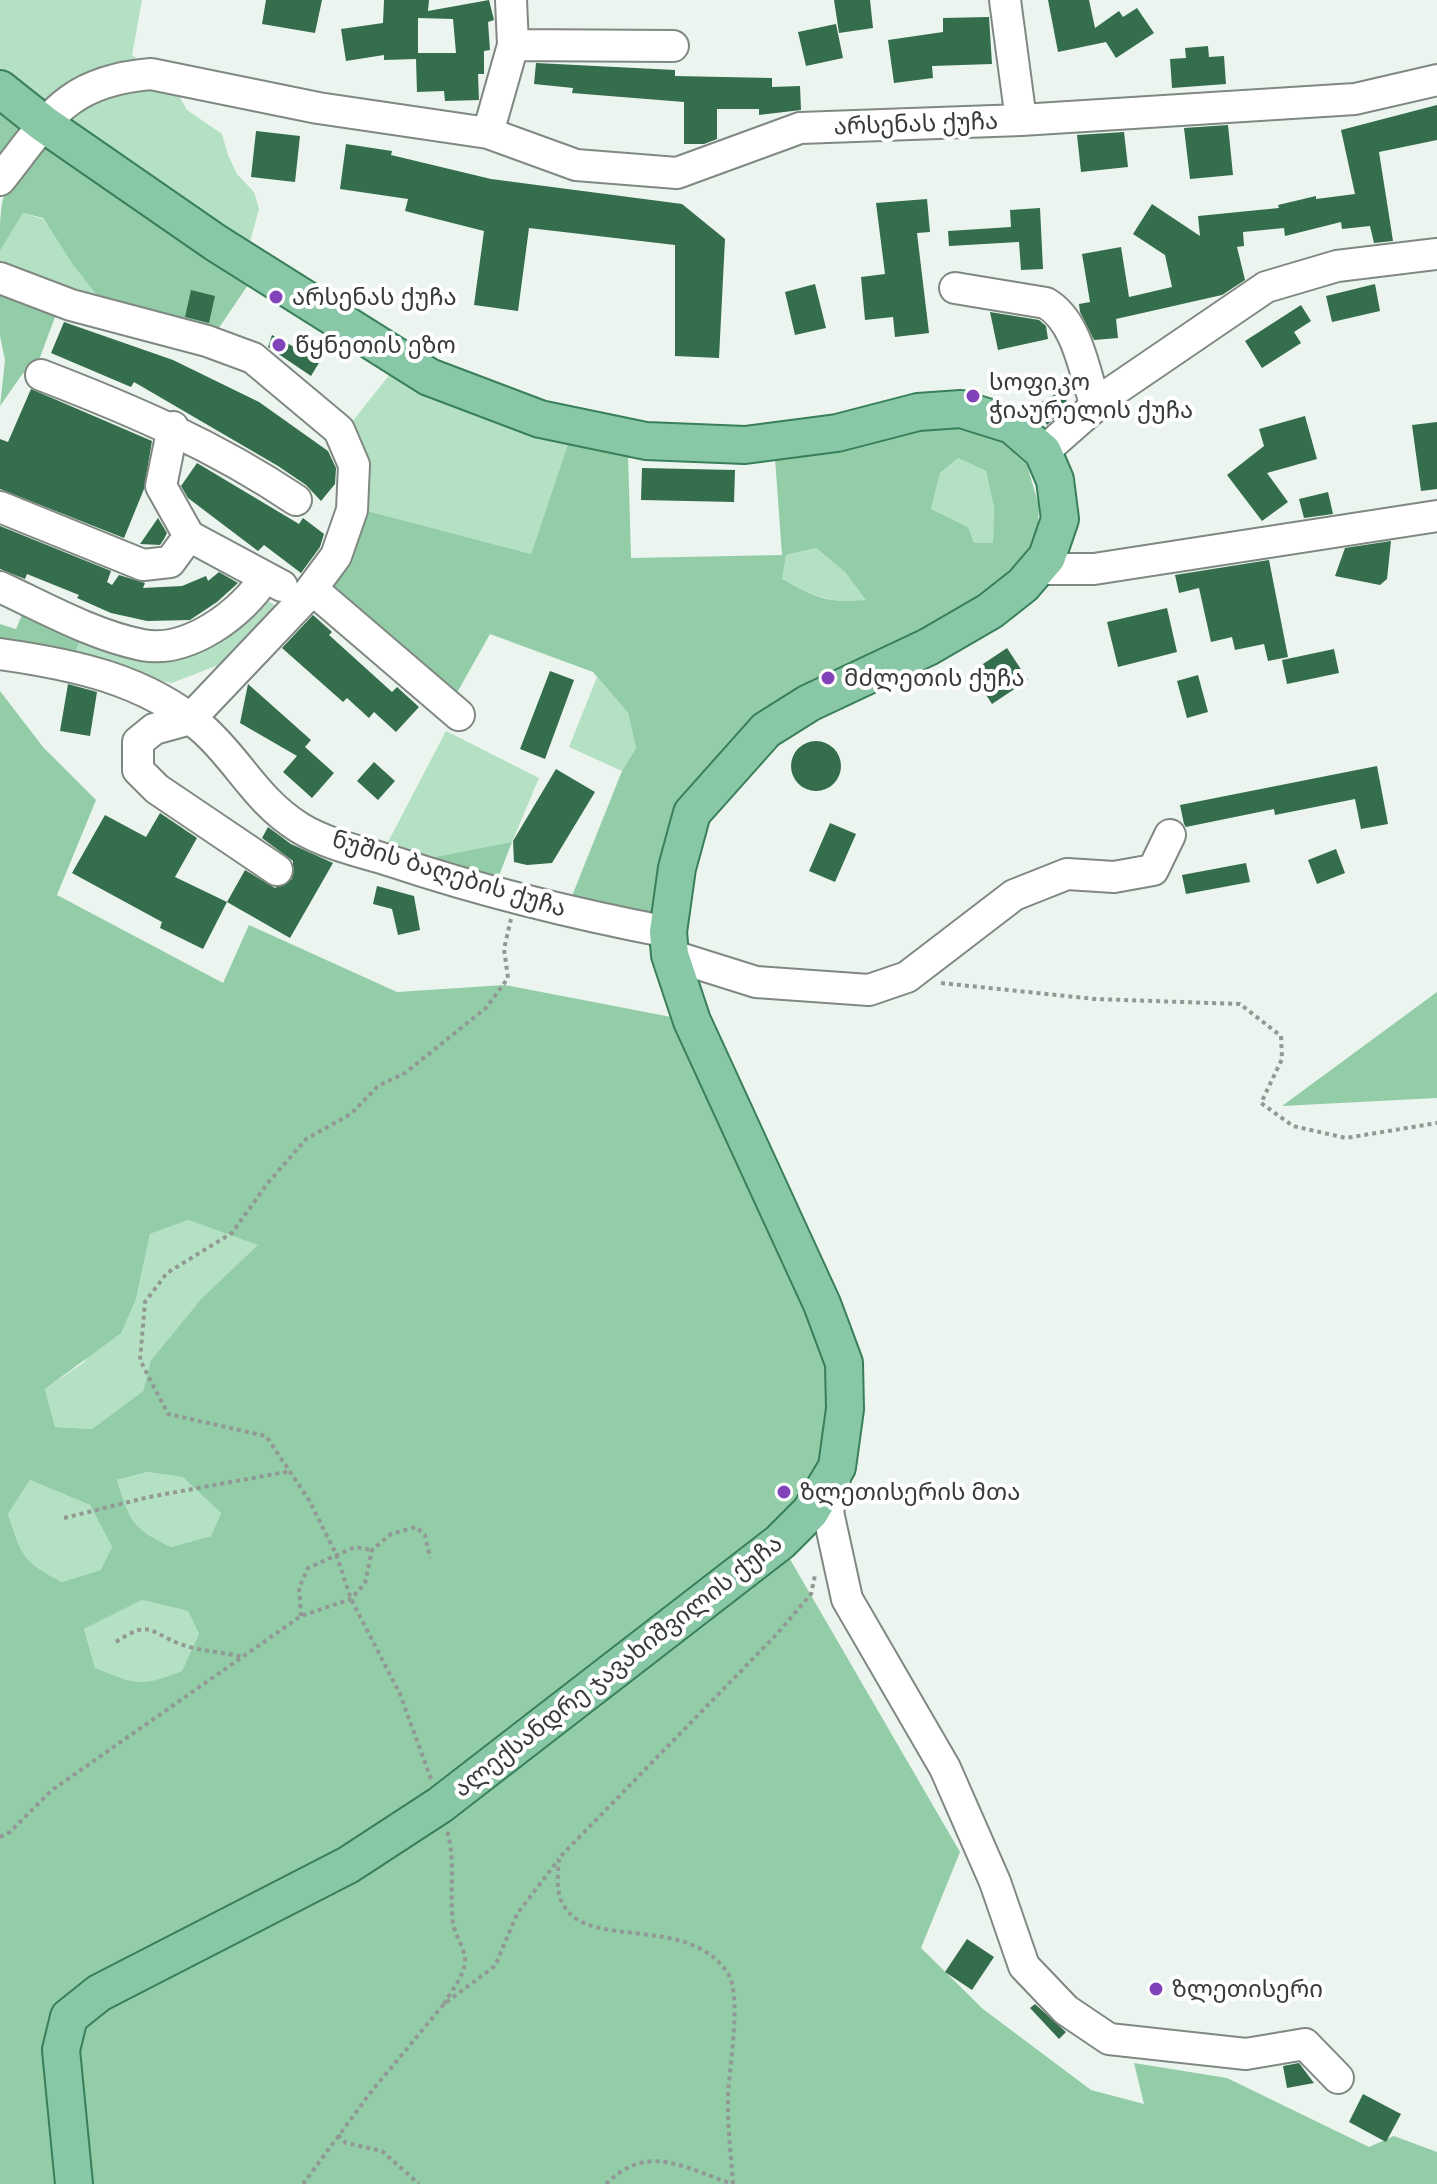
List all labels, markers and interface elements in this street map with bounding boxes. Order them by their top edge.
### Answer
street label: არსენას ქუჩა [833,107,999,141]
place label: არსენას ქუჩა [292,283,457,311]
marker: არსენას ქუჩა [267,288,285,306]
place label: წყნეთის ეზო [295,331,456,359]
marker: წყნეთის ეზო [270,336,288,354]
place label: სოფიკო ჭიაურელის ქუჩა [989,368,1193,424]
marker: სოფიკო ჭიაურელის ქუჩა [964,387,982,405]
place label: მძლეთის ქუჩა [844,664,1025,692]
marker: მძლეთის ქუჩა [819,669,837,687]
street label: ნუშის ბაღების ქუჩა [328,825,570,923]
place label: ზლეთისერის მთა [800,1478,1020,1506]
marker: ზლეთისერის მთა [775,1483,793,1501]
street label: ალექსანდრე ჯავახიშვილის ქუჩა [448,1529,788,1803]
place label: ზლეთისერი [1172,1975,1323,2003]
marker: ზლეთისერი [1147,1980,1165,1998]

